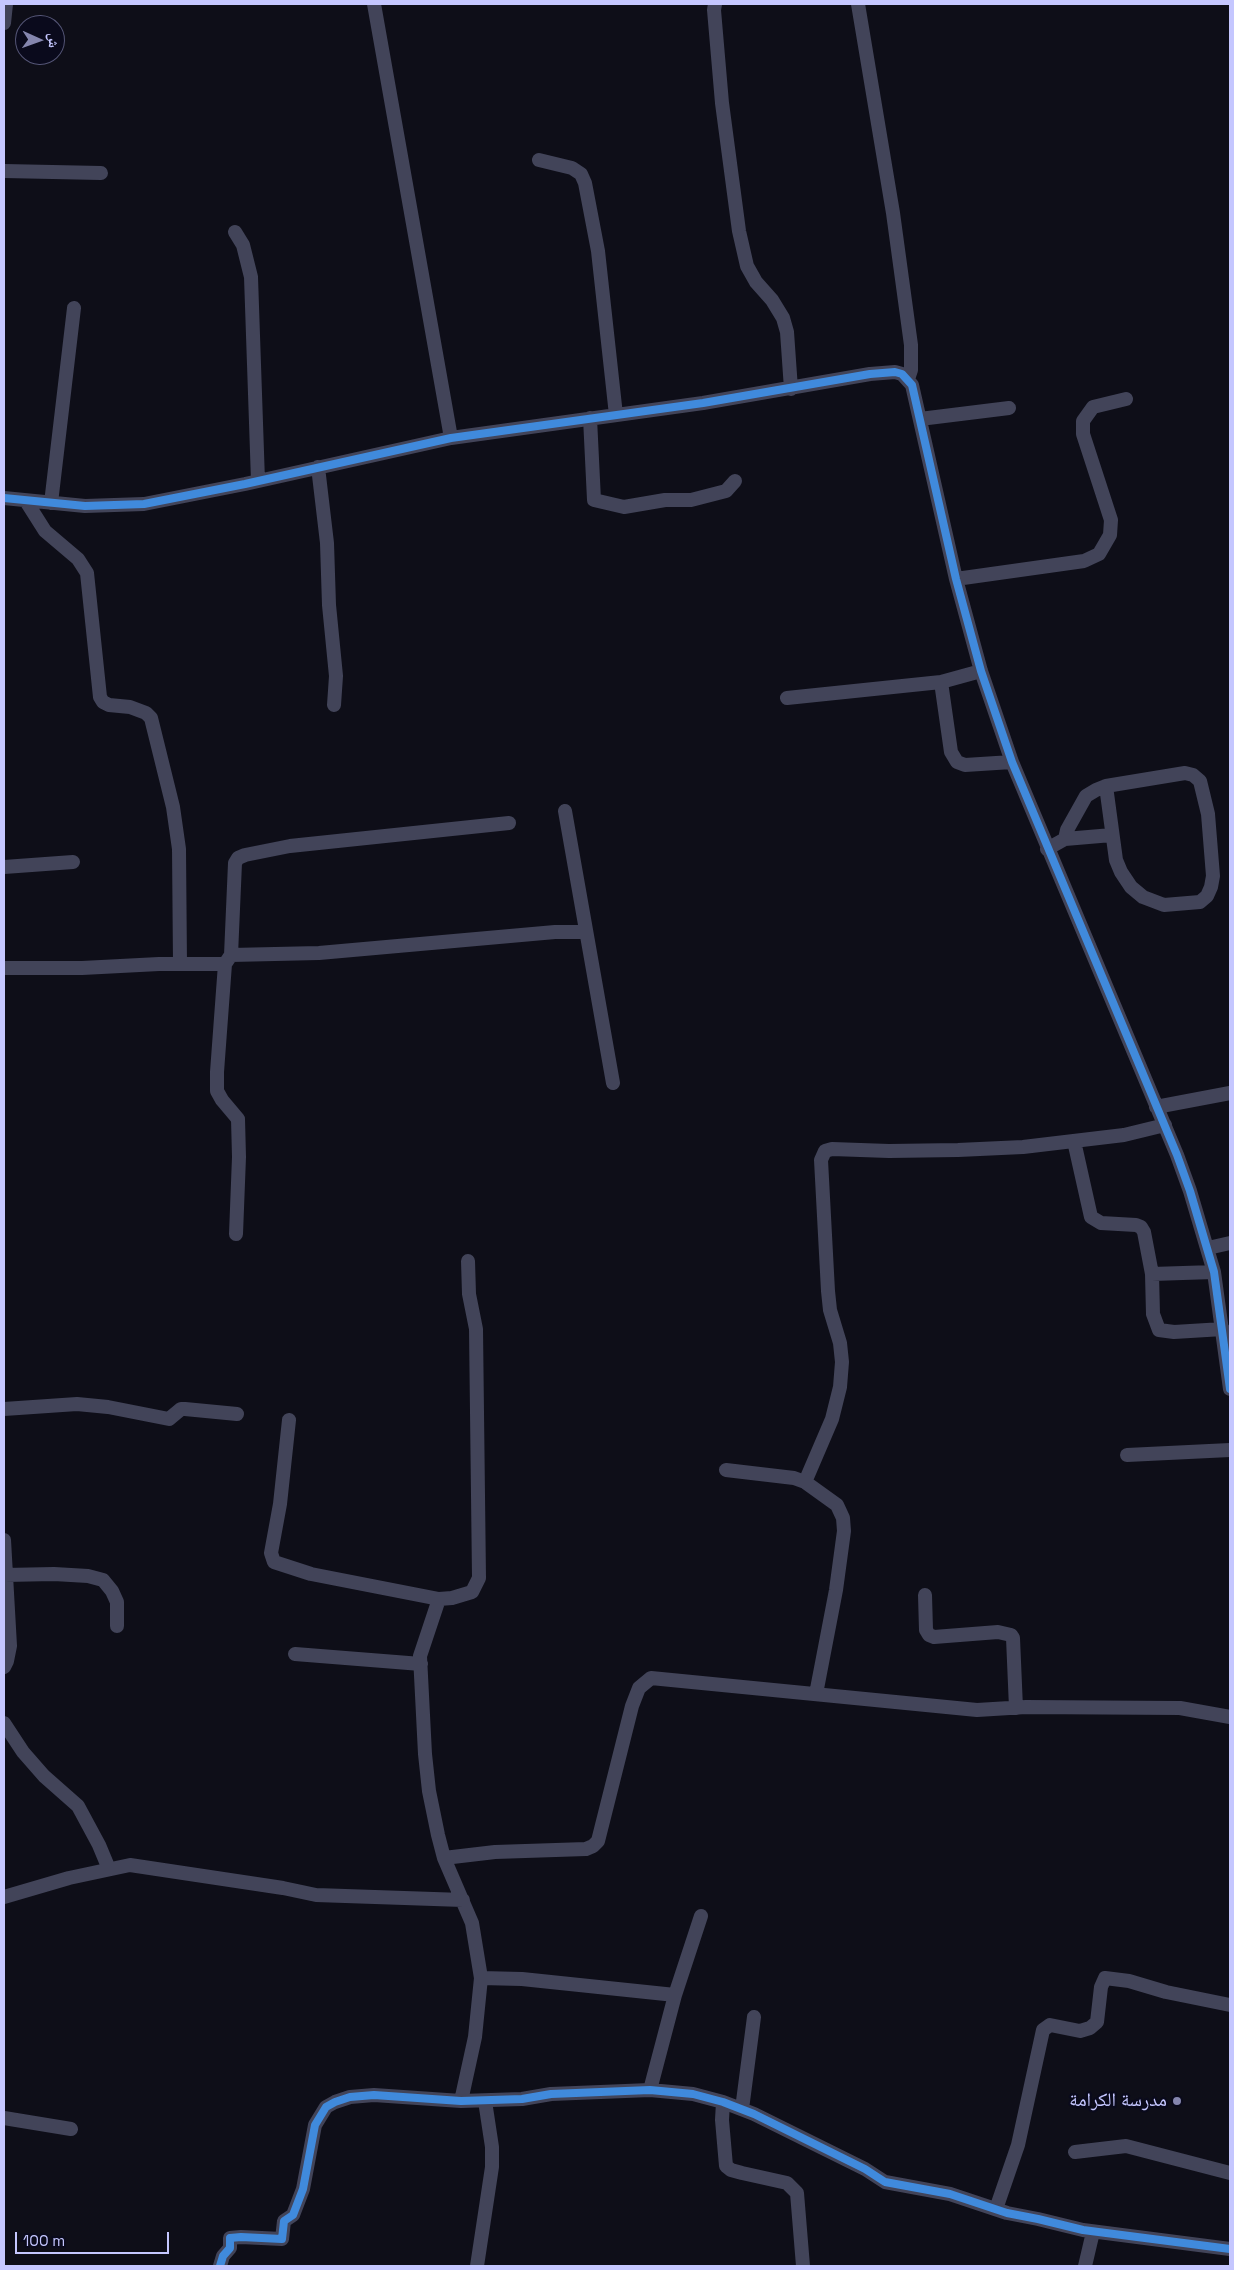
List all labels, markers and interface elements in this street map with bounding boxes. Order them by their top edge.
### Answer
north arrow [15,15,65,65]
text: ش [45,33,63,48]
place label: مدرسة الكرامة [1069,2090,1167,2112]
marker: مدرسة الكرامة [1171,2095,1183,2107]
scale bar [18,2222,171,2254]
text: 100 m [23,2231,65,2250]

